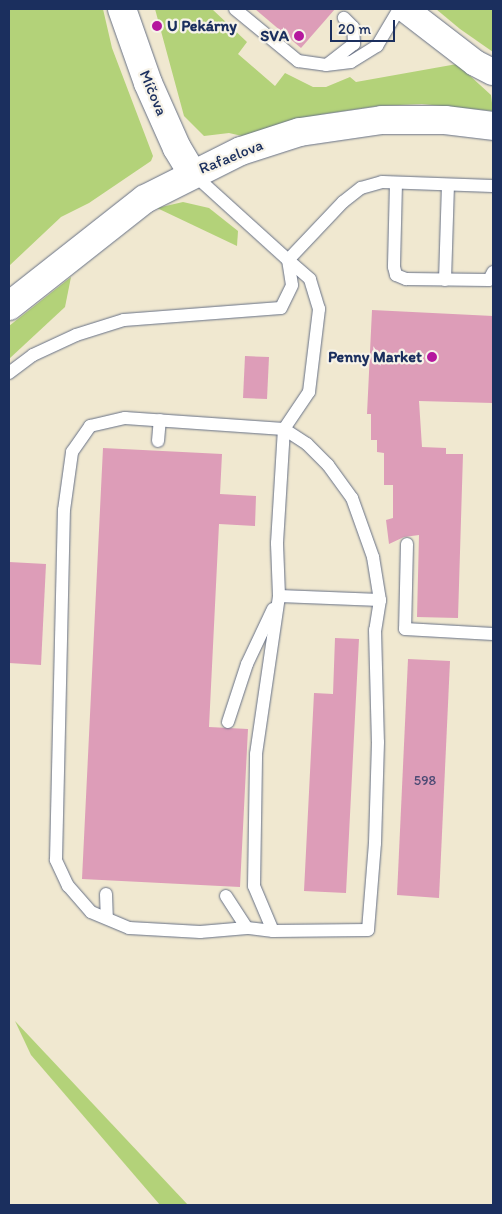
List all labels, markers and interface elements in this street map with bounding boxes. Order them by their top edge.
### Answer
scale bar [332,10,397,42]
place label: U Pekárny [167,16,237,36]
marker: U Pekárny [151,20,163,32]
text: 20 m [338,20,371,38]
place label: SVA [260,26,289,46]
marker: SVA [293,30,305,42]
street label: Míčova [135,67,171,119]
street label: Rafaelova [196,135,266,179]
place label: Penny Market [328,347,422,367]
marker: Penny Market [426,351,438,363]
house number: 598 [414,773,436,789]

